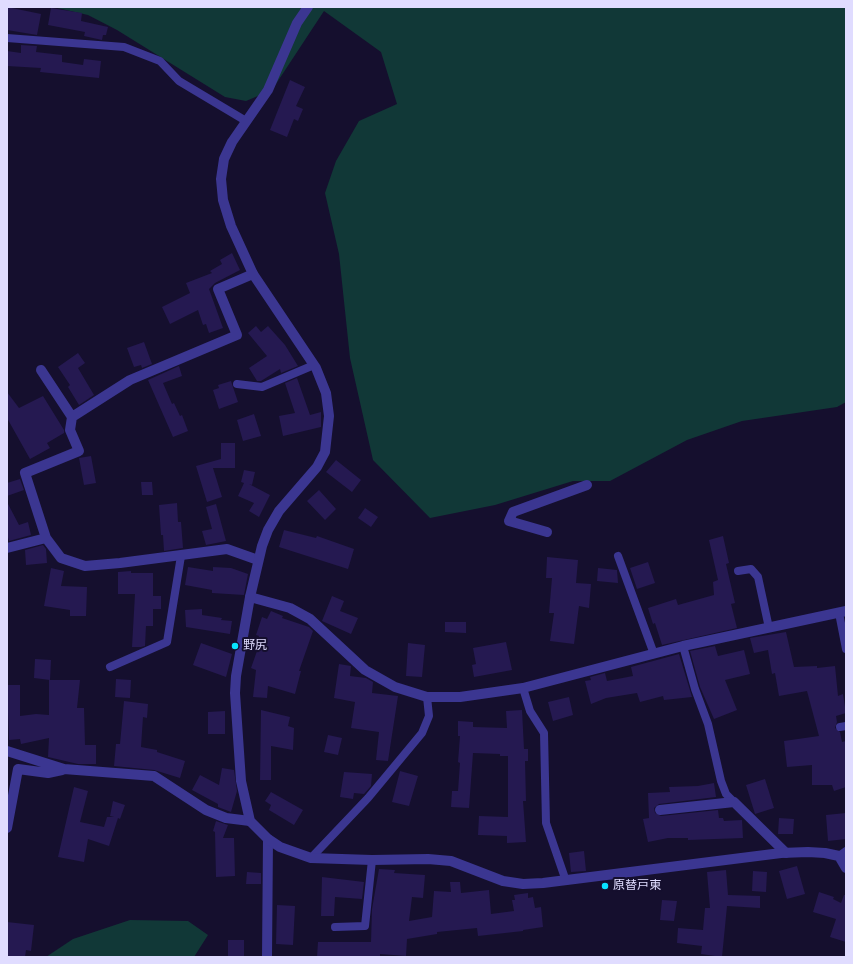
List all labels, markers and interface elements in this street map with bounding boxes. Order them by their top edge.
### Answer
place label: 野尻 [243,639,267,653]
marker: 野尻 [230,641,240,651]
place label: 原替戸東 [613,879,661,893]
marker: 原替戸東 [600,881,610,891]

